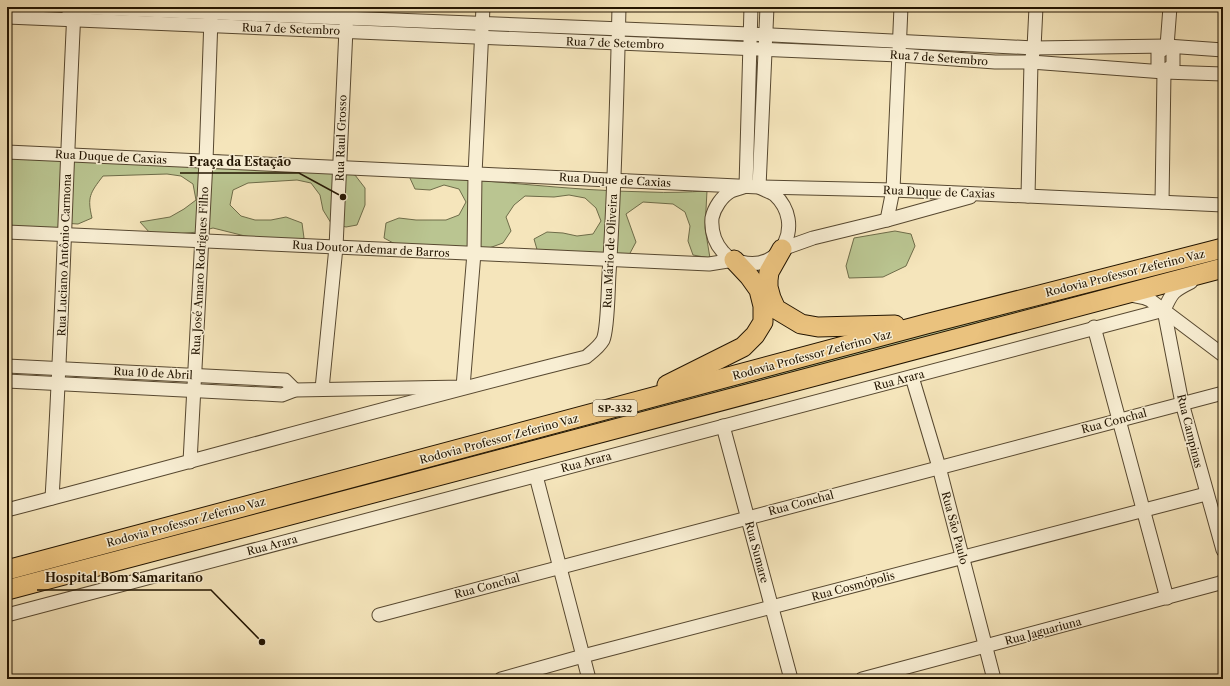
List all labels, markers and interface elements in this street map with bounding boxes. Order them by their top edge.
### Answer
street label: Rua 7 de Setembro [242,20,341,38]
street label: Rua 7 de Setembro [566,34,665,52]
street label: Rua 7 de Setembro [889,48,989,68]
street label: Rua Raul Grosso [332,94,350,182]
street label: Rua Duque de Caxias [55,147,168,167]
callout: Praça da Estação [180,149,299,173]
text: Praça da Estação [189,154,292,169]
street label: Rua Duque de Caxias [559,170,672,190]
street label: Rua Luciano Antônio Carmona [54,173,74,337]
street label: Rua Duque de Caxias [883,183,995,201]
street label: Rua José Amaro Rodrigues Filho [189,186,211,356]
street label: Rua Mário de Oliveira [600,193,620,309]
street label: Rua Doutor Ademar de Barros [292,238,450,260]
street label: Rodovia Professor Zeferino Vaz [1044,246,1207,300]
street label: Rodovia Professor Zeferino Vaz [731,327,893,383]
street label: Rua 10 de Abril [113,364,194,382]
street label: Rua Arara [872,366,926,393]
street label: Rua Campinas [1174,393,1206,470]
road number: SP-332 [593,400,637,416]
street label: Rua Conchal [1080,405,1149,436]
street label: Rodovia Professor Zeferino Vaz [418,411,580,467]
street label: Rua Arara [559,448,613,475]
street label: Rua Conchal [767,487,836,518]
street label: Rua São Paulo [939,490,972,566]
street label: Rodovia Professor Zeferino Vaz [105,494,267,550]
street label: Rua Sumare [742,520,772,584]
street label: Rua Arara [245,531,299,558]
callout: Hospital Bom Samaritano [37,566,211,590]
street label: Rua Cosmópolis [810,568,896,604]
text: Hospital Bom Samaritano [45,570,203,585]
street label: Rua Conchal [453,570,522,601]
street label: Rua Jaguariuna [1003,614,1083,648]

